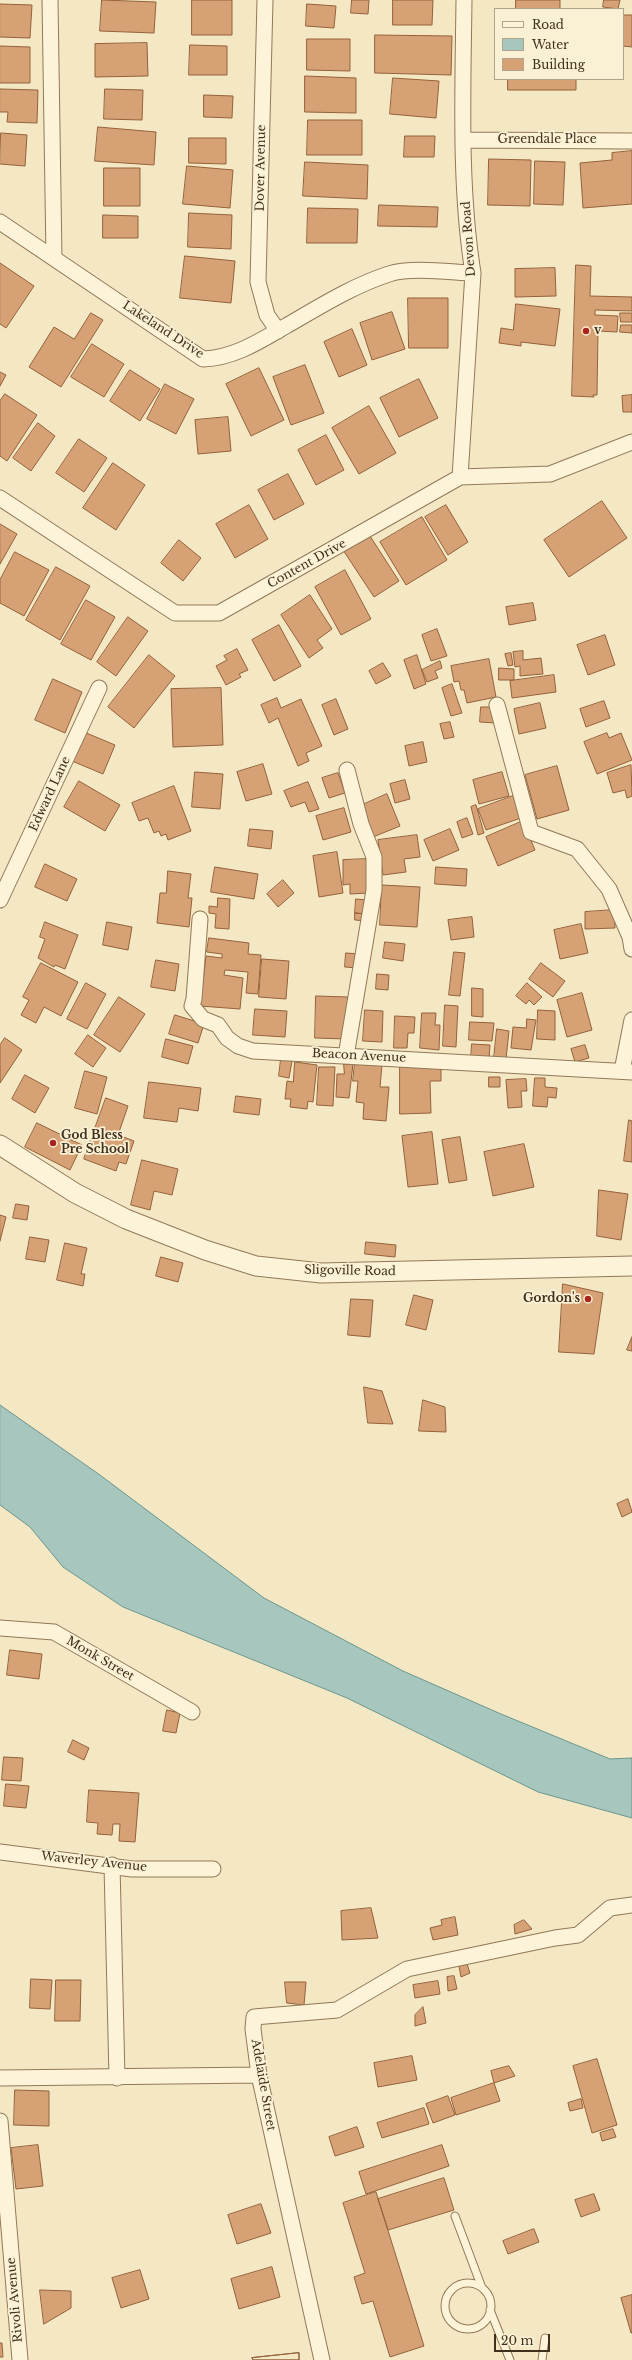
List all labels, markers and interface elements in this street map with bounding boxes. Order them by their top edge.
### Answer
legend [494,8,624,80]
text: Road [532,17,564,32]
text: Water [532,37,569,52]
text: Building [532,57,585,72]
street label: Dover Avenue [253,124,269,212]
street label: Greendale Place [497,133,597,147]
street label: Devon Road [459,201,479,277]
street label: Lakeland Drive [120,298,206,362]
place label: v [594,324,601,338]
marker: v [581,326,591,336]
street label: Content Drive [265,536,349,592]
street label: Edward Lane [26,754,74,834]
street label: Beacon Avenue [311,1046,407,1066]
place label: God Bless Pre School [61,1129,129,1157]
marker: God Bless Pre School [48,1138,58,1148]
street label: Sligoville Road [304,1263,396,1279]
place label: Gordon's [523,1292,580,1306]
marker: Gordon's [583,1294,593,1304]
street label: Monk Street [64,1634,136,1684]
street label: Waverley Avenue [40,1849,148,1875]
street label: Adelaide Street [248,2038,278,2132]
street label: Rivoli Avenue [4,2257,26,2343]
scale bar [496,2326,552,2352]
text: 20 m [501,2333,533,2348]

